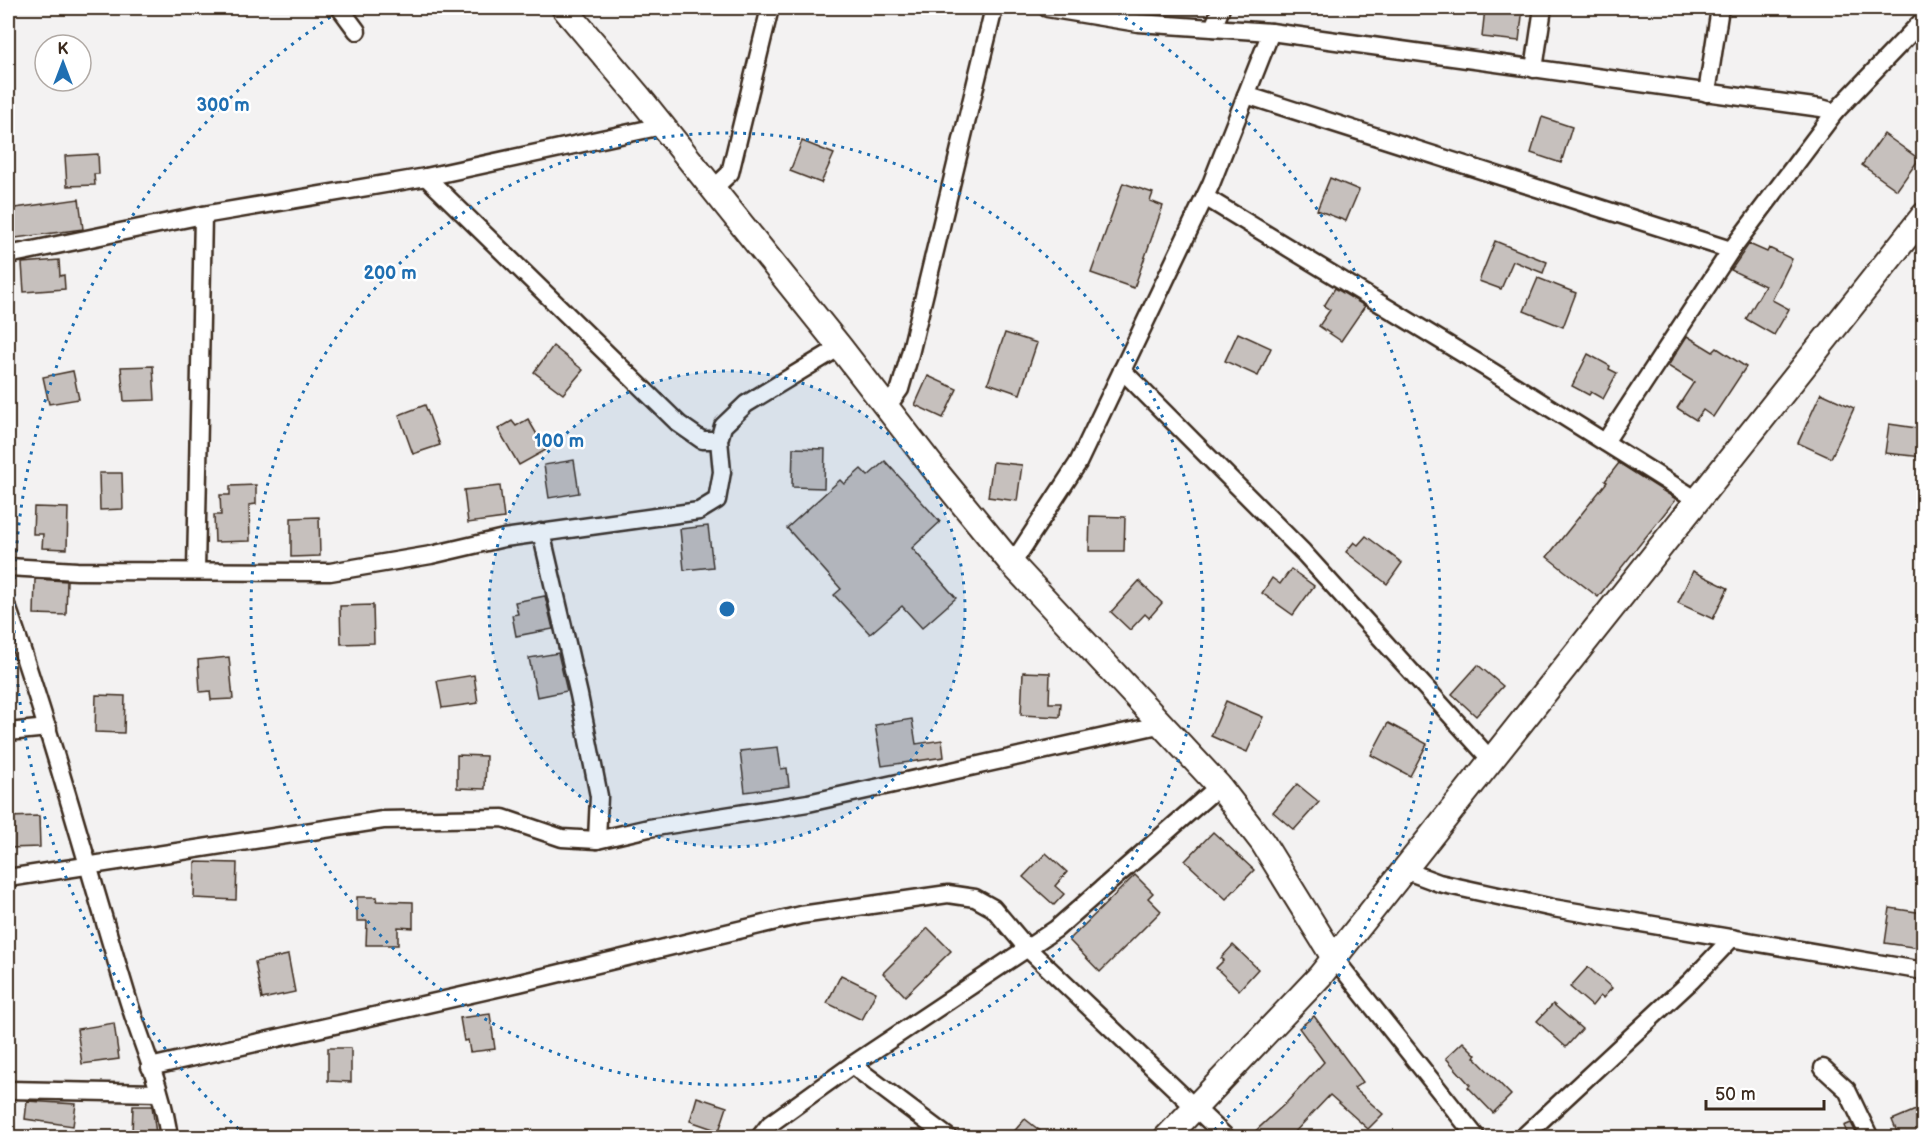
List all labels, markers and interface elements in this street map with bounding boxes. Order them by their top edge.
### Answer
north arrow [33,33,93,93]
text: K [58,40,69,59]
text: 300 m [196,95,250,116]
text: 200 m [363,263,417,284]
text: 100 m [534,431,584,452]
centre of rings [717,599,737,619]
scale bar [1706,1073,1824,1111]
text: 50 m [1715,1084,1756,1105]

